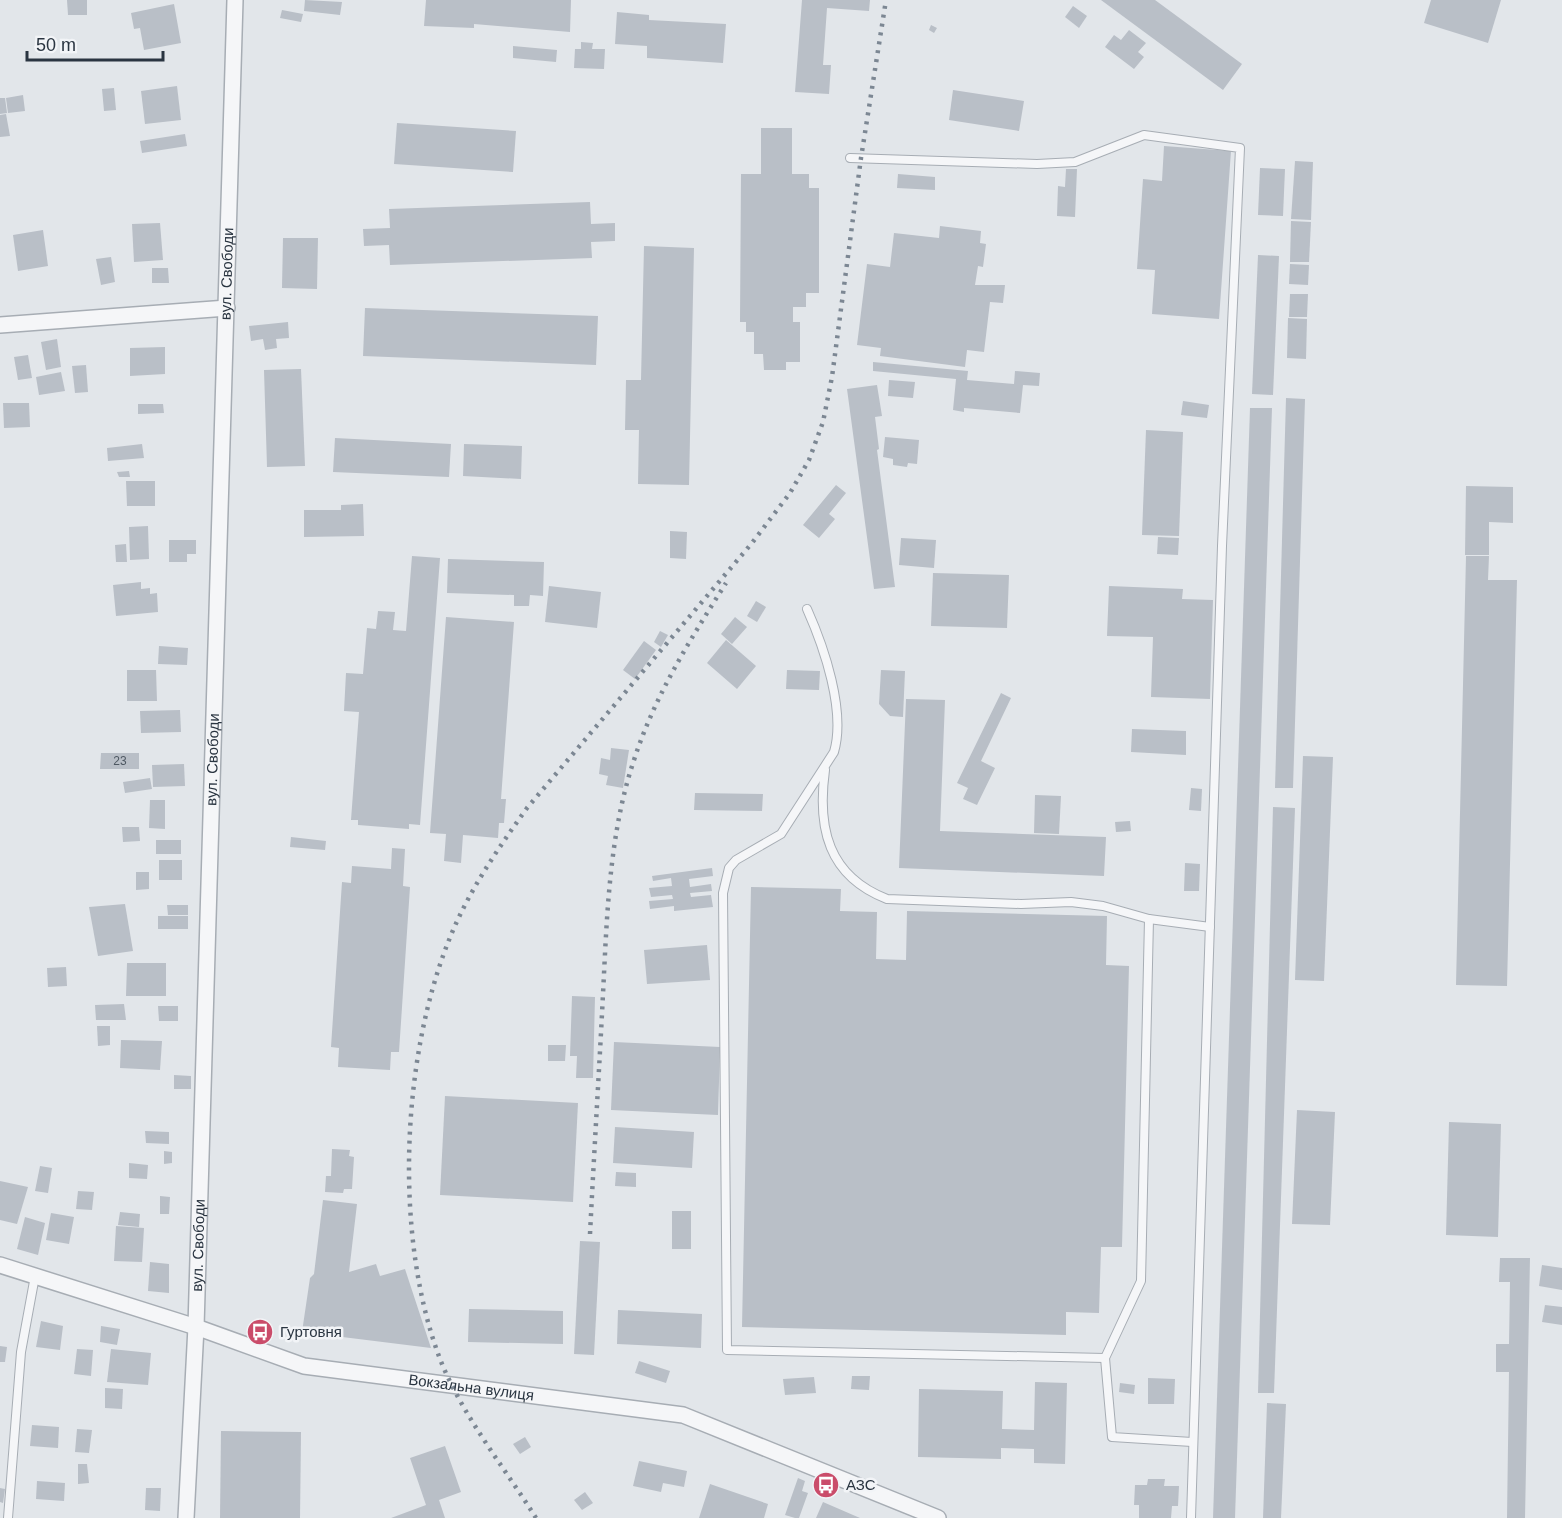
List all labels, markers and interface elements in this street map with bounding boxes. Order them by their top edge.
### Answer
scale bar [27,24,164,62]
text: 50 m [36,35,76,55]
street label: вул. Свободи [217,227,236,320]
street label: вул. Свободи [202,713,222,806]
house number: 23 [113,754,127,768]
street label: вул. Свободи [188,1199,208,1292]
bus stop icon: Гуртовня [245,1317,275,1347]
place label: Гуртовня [280,1323,342,1340]
street label: Вокзальна вулиця [407,1371,535,1404]
bus stop icon: АЗС [811,1470,841,1500]
place label: АЗС [846,1476,876,1493]

